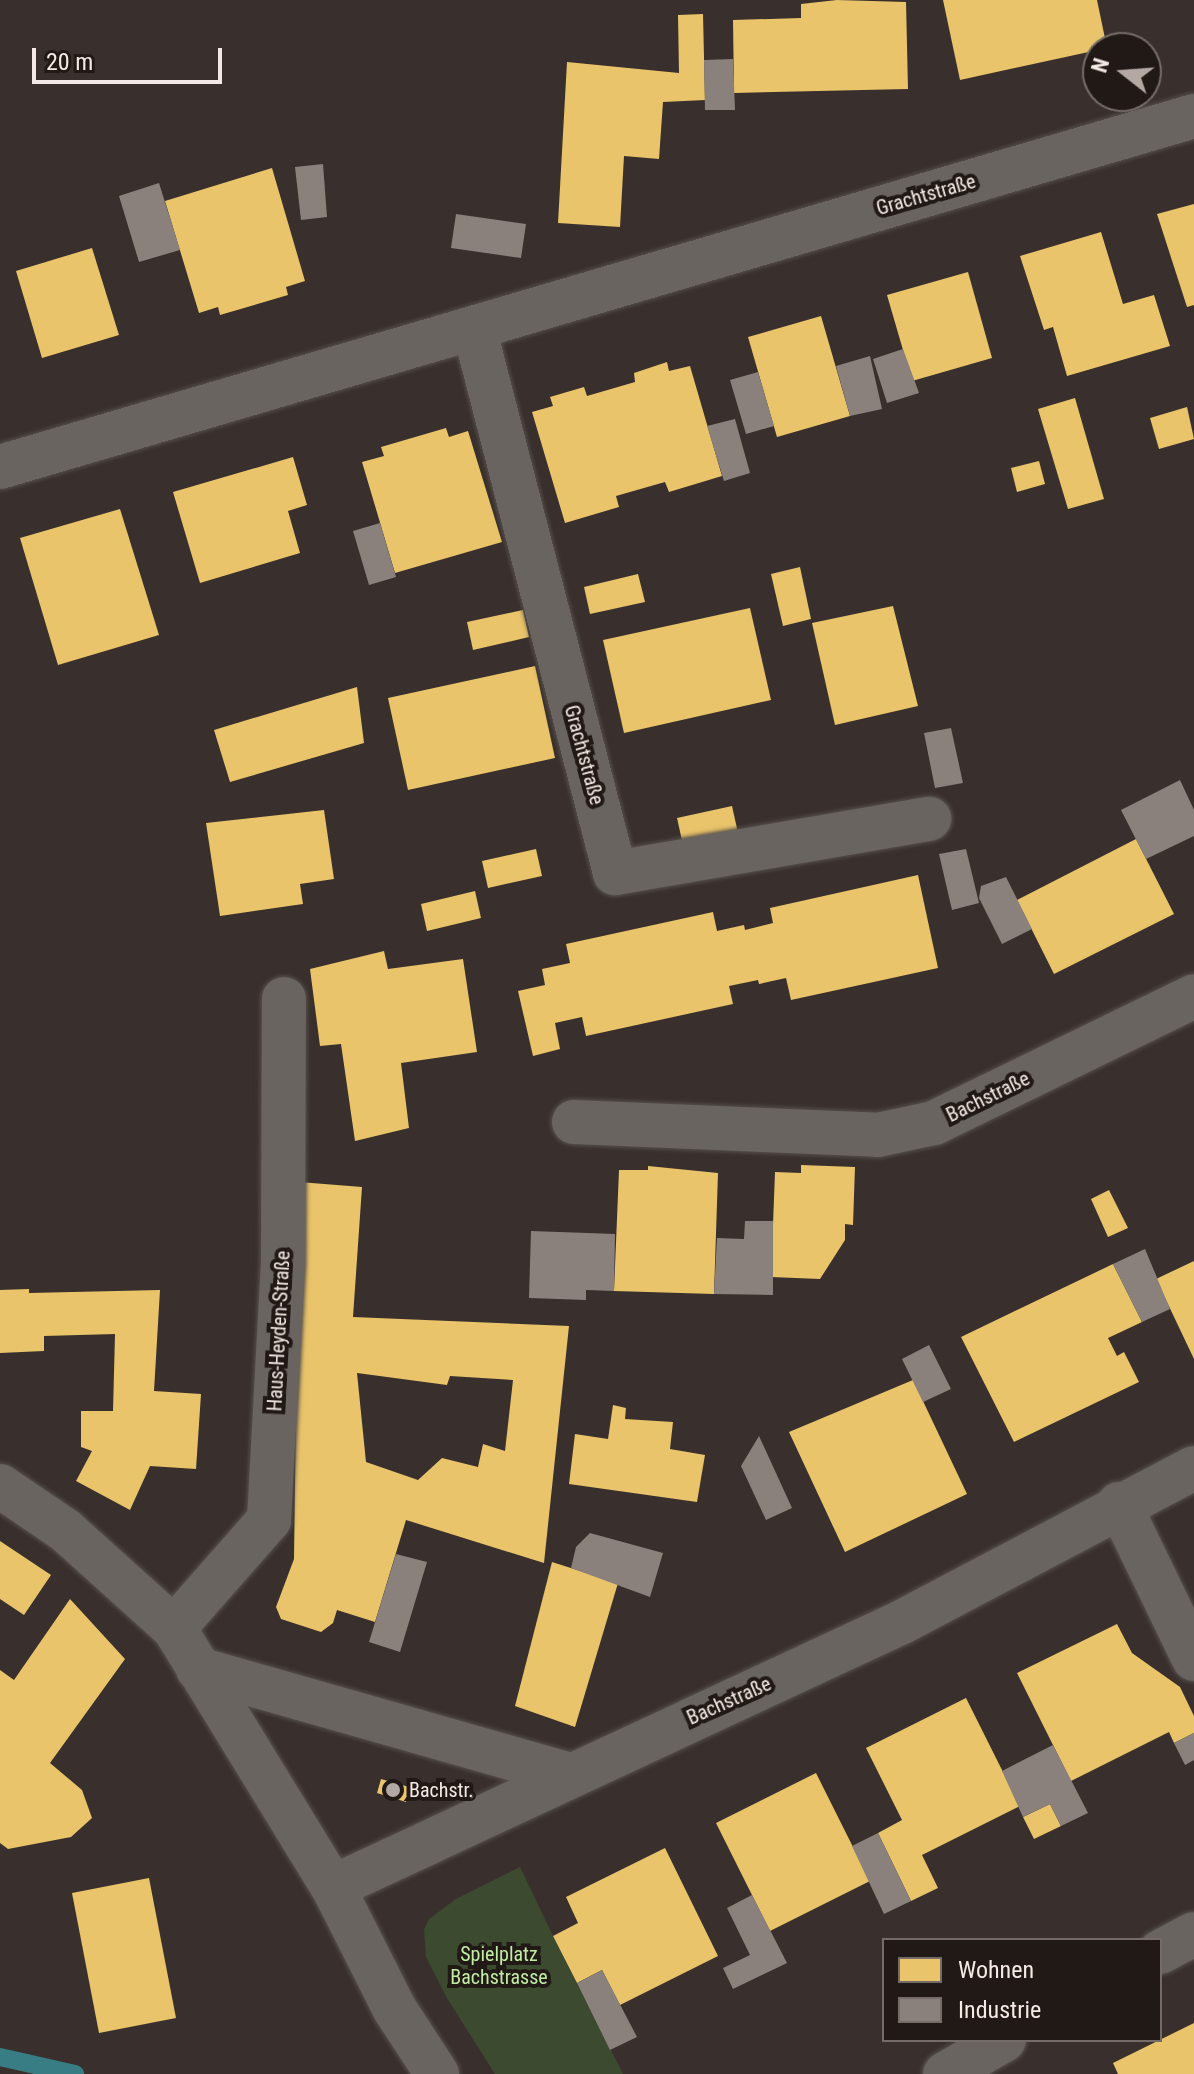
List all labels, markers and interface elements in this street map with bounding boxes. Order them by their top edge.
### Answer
scale bar [36,32,226,82]
north arrow [1082,32,1162,112]
text: 20 m [46,48,93,76]
text: N [1087,55,1114,76]
street label: Grachtstraße [874,169,978,221]
street label: Grachtstraße [559,703,609,807]
street label: Bachstraße [943,1067,1033,1127]
street label: Haus-Heyden-Straße [263,1250,295,1412]
street label: Bachstraße [683,1672,775,1730]
place label: Bachstr. [409,1778,474,1802]
marker: Bachstr. [384,1781,402,1799]
legend [882,1938,1162,2042]
park label: Spielplatz Bachstrasse [450,1942,548,1989]
text: Wohnen [958,1956,1034,1984]
text: Industrie [958,1996,1041,2024]

